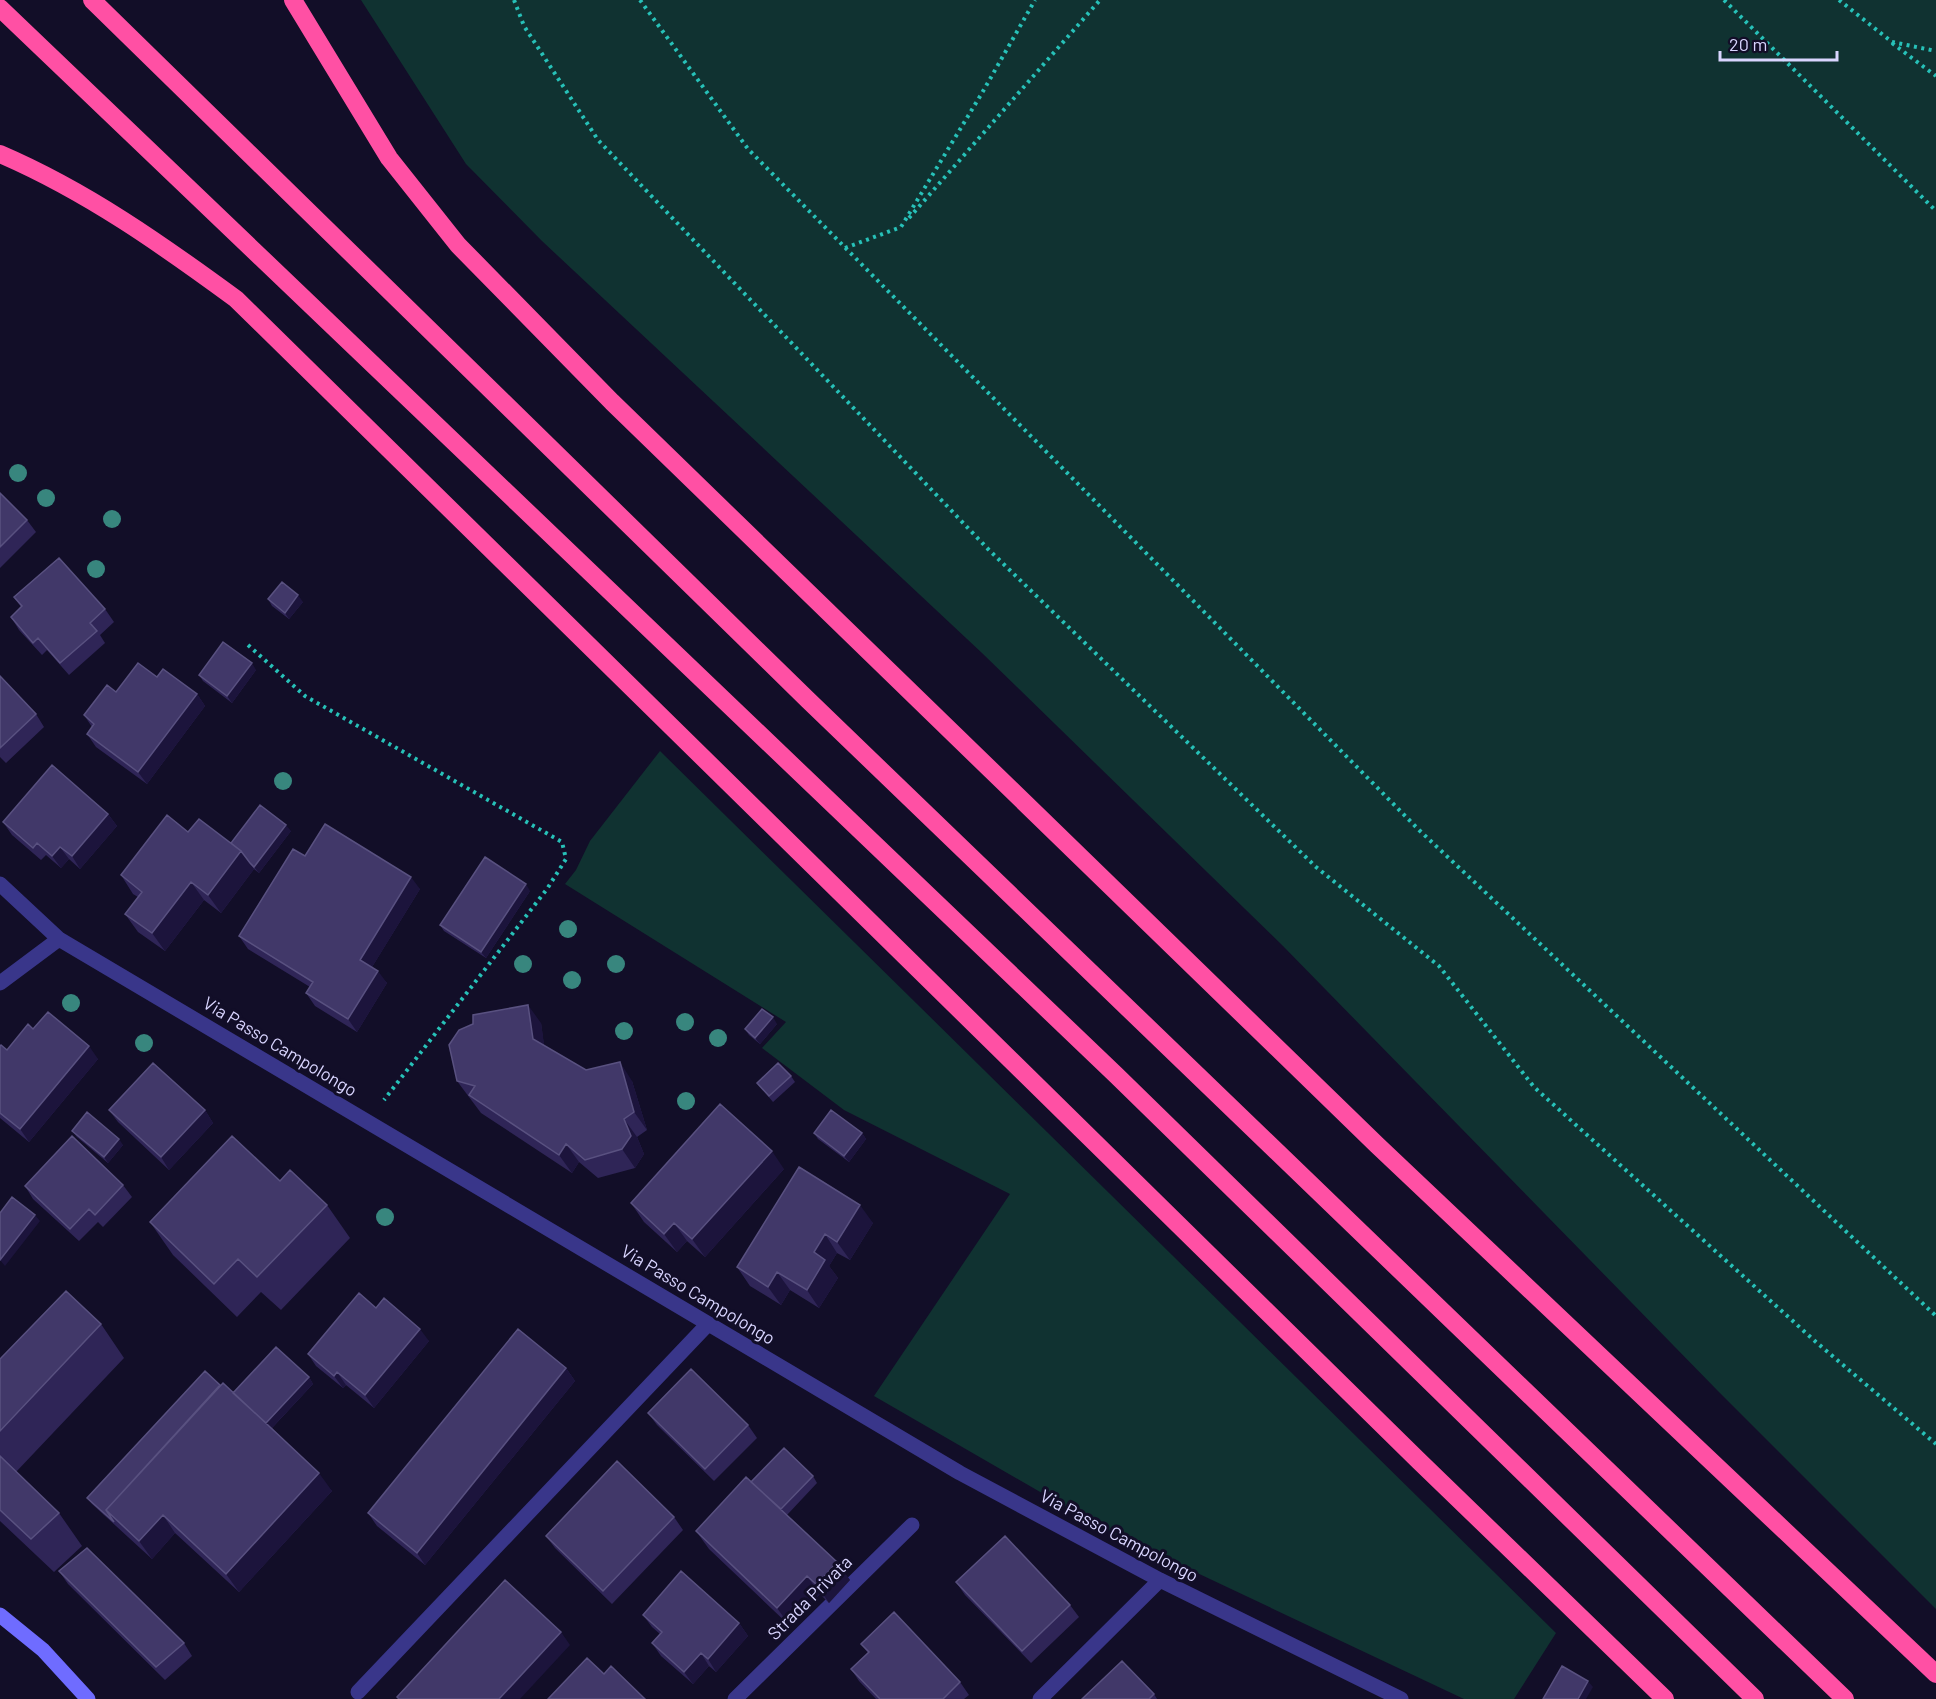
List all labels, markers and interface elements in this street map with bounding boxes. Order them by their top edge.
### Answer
scale bar [1720,24,1837,62]
text: 20 m [1729,33,1767,55]
street label: Via Passo Campolongo [199,991,362,1101]
street label: Via Passo Campolongo [617,1239,780,1349]
street label: Via Passo Campolongo [1037,1484,1202,1586]
street label: Strada Privata [762,1550,856,1644]

